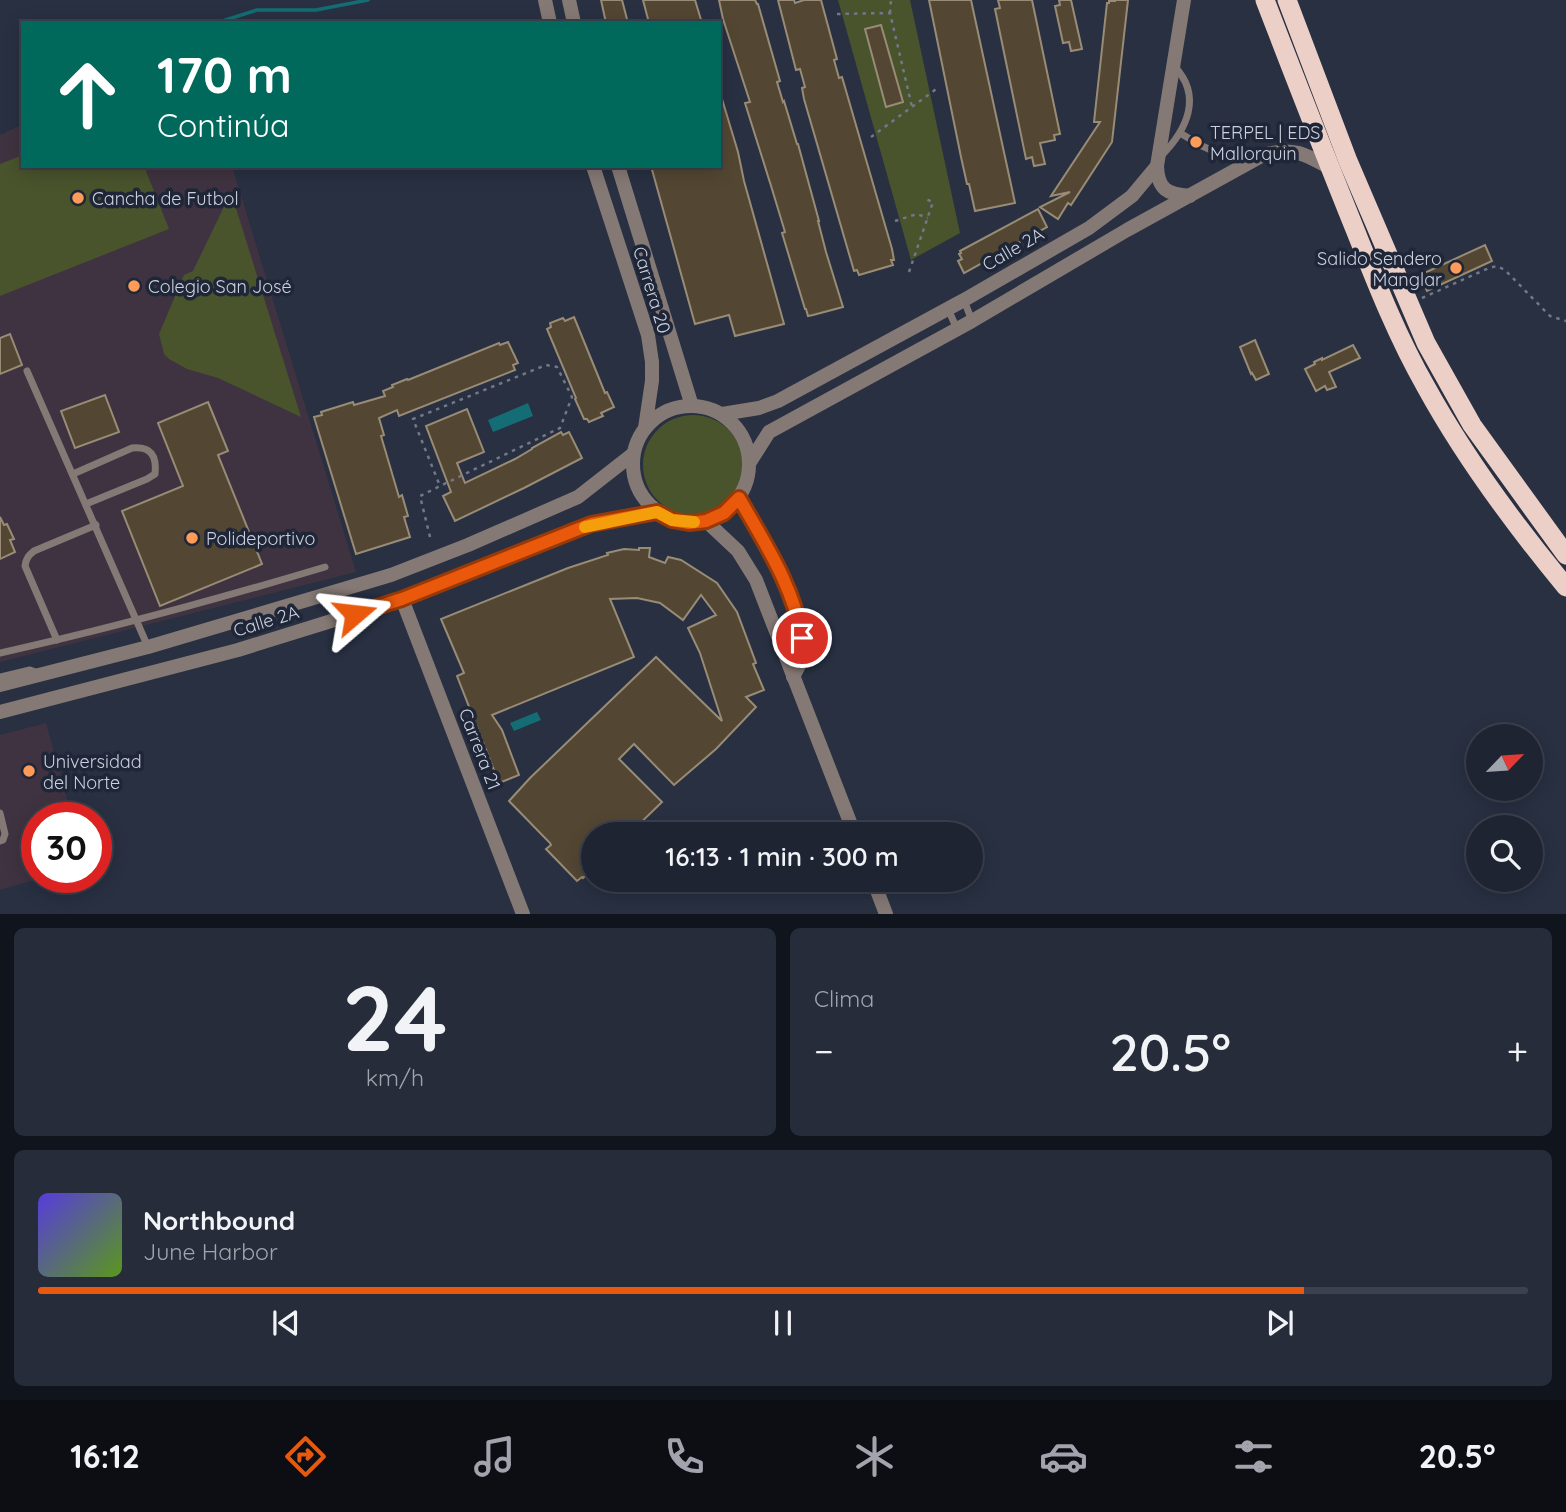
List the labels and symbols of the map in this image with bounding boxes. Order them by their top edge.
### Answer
place label: TERPEL | EDS Mallorquin [1210,121,1320,165]
marker: TERPEL | EDS Mallorquin [1188,134,1204,150]
place label: Cancha de Futbol [92,187,239,210]
marker: Cancha de Futbol [70,190,86,206]
street label: Calle 2A [978,222,1048,276]
street label: Carrera 20 [628,244,676,336]
place label: Salido Sendero Manglar [1317,247,1442,291]
marker: Salido Sendero Manglar [1448,260,1464,276]
place label: Colegio San José [148,275,292,298]
marker: Colegio San José [126,278,142,294]
place label: Polideportivo [206,527,315,550]
marker: Polideportivo [184,530,200,546]
position arrow [318,577,392,651]
street label: Calle 2A [230,600,302,642]
pin [772,608,832,668]
street label: Carrera 21 [454,705,506,793]
north arrow [1466,724,1544,802]
place label: Universidad del Norte [43,750,142,794]
marker: Universidad del Norte [21,763,37,779]
speed limit sign: 30 [21,802,112,893]

